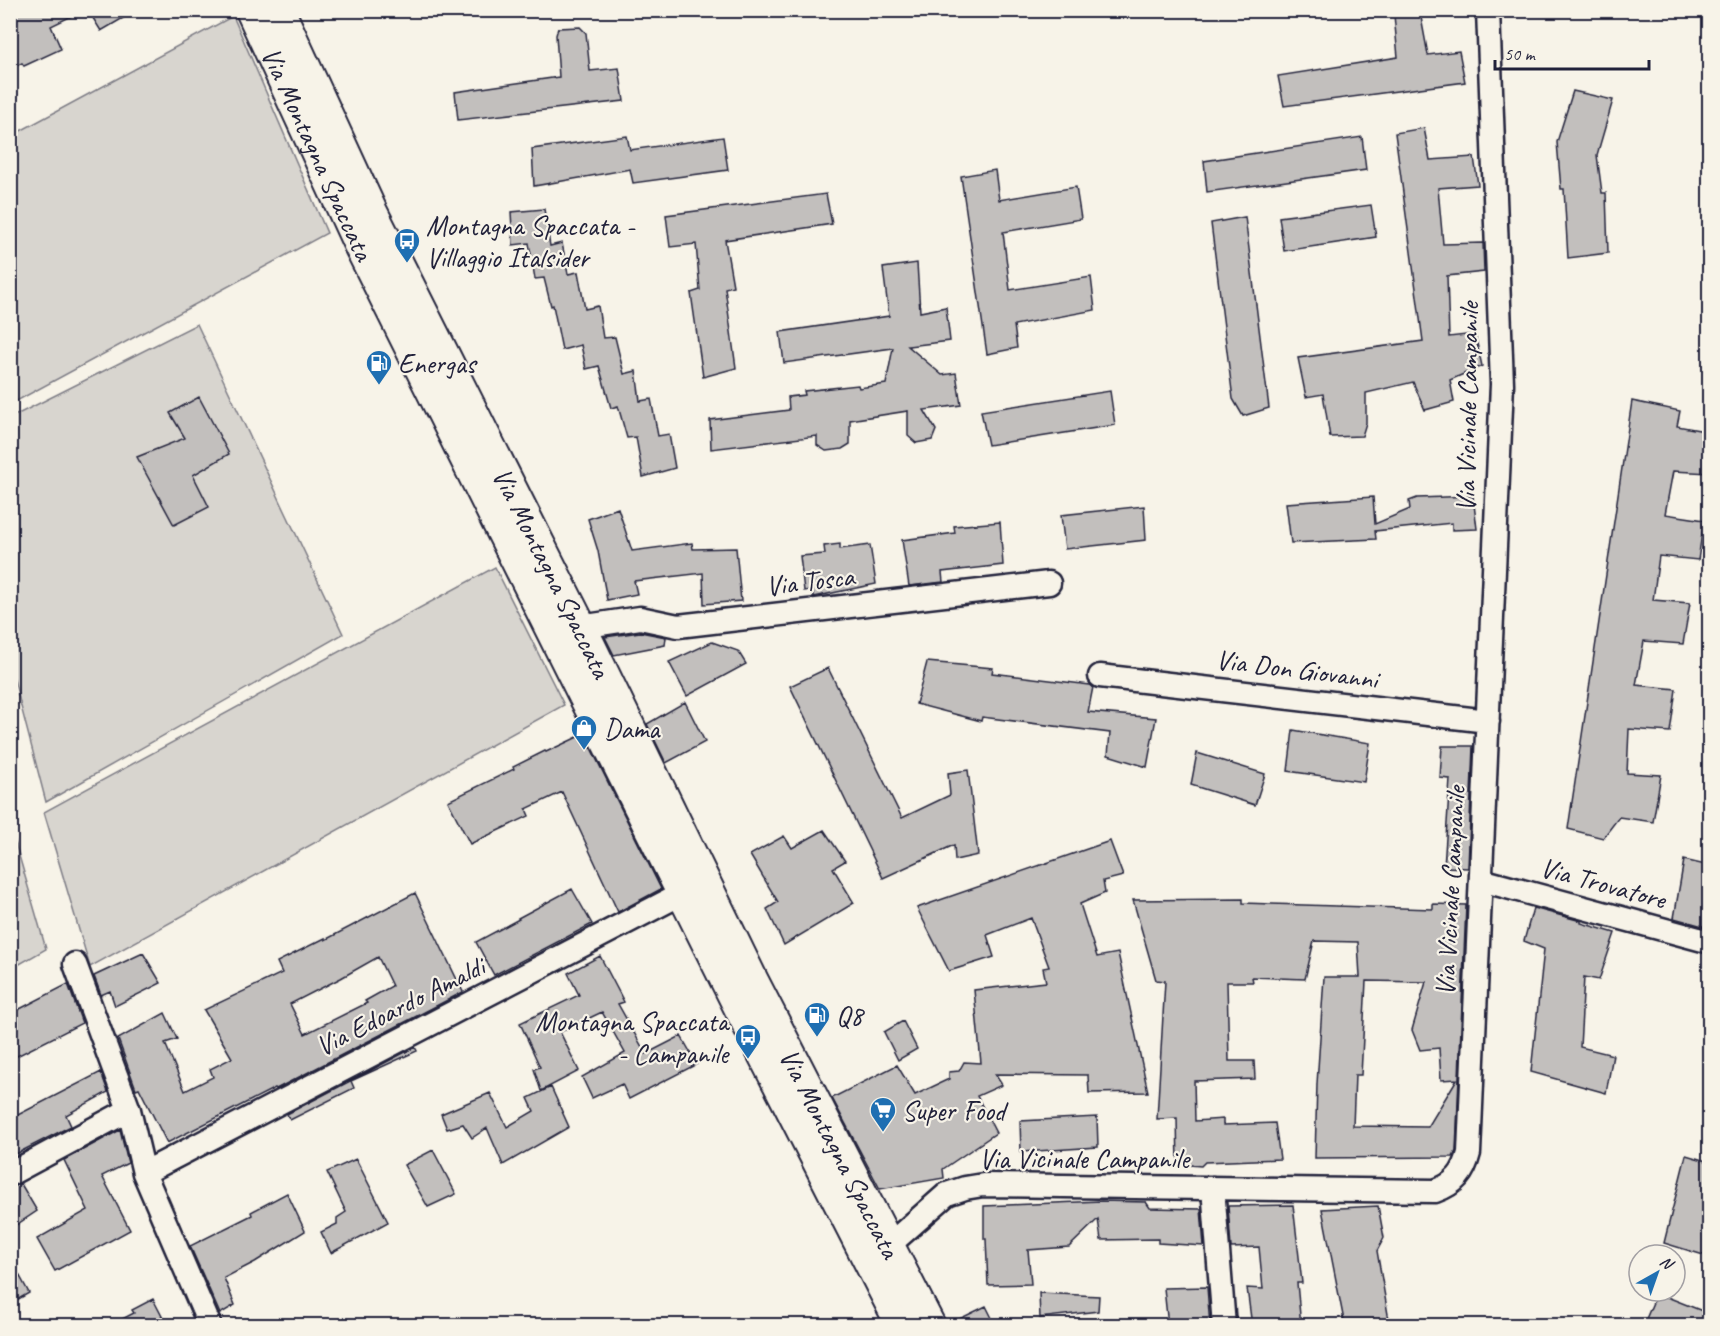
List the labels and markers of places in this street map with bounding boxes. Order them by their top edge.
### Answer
place label: Montagna Spaccata - Villaggio Italsider [426,208,637,275]
bus stop icon: Montagna Spaccata - Villaggio Italsider [392,226,422,264]
place label: Energas [398,346,478,381]
fuel station icon: Energas [364,348,394,386]
place label: Dama [604,711,661,746]
shop icon: Dama [569,713,599,751]
place label: Q8 [836,998,865,1033]
fuel station icon: Q8 [802,1000,832,1038]
place label: Montagna Spaccata - Campanile [535,1004,731,1071]
bus stop icon: Montagna Spaccata - Campanile [733,1022,763,1060]
place label: Super Food [902,1093,1009,1128]
supermarket icon: Super Food [868,1095,898,1133]

